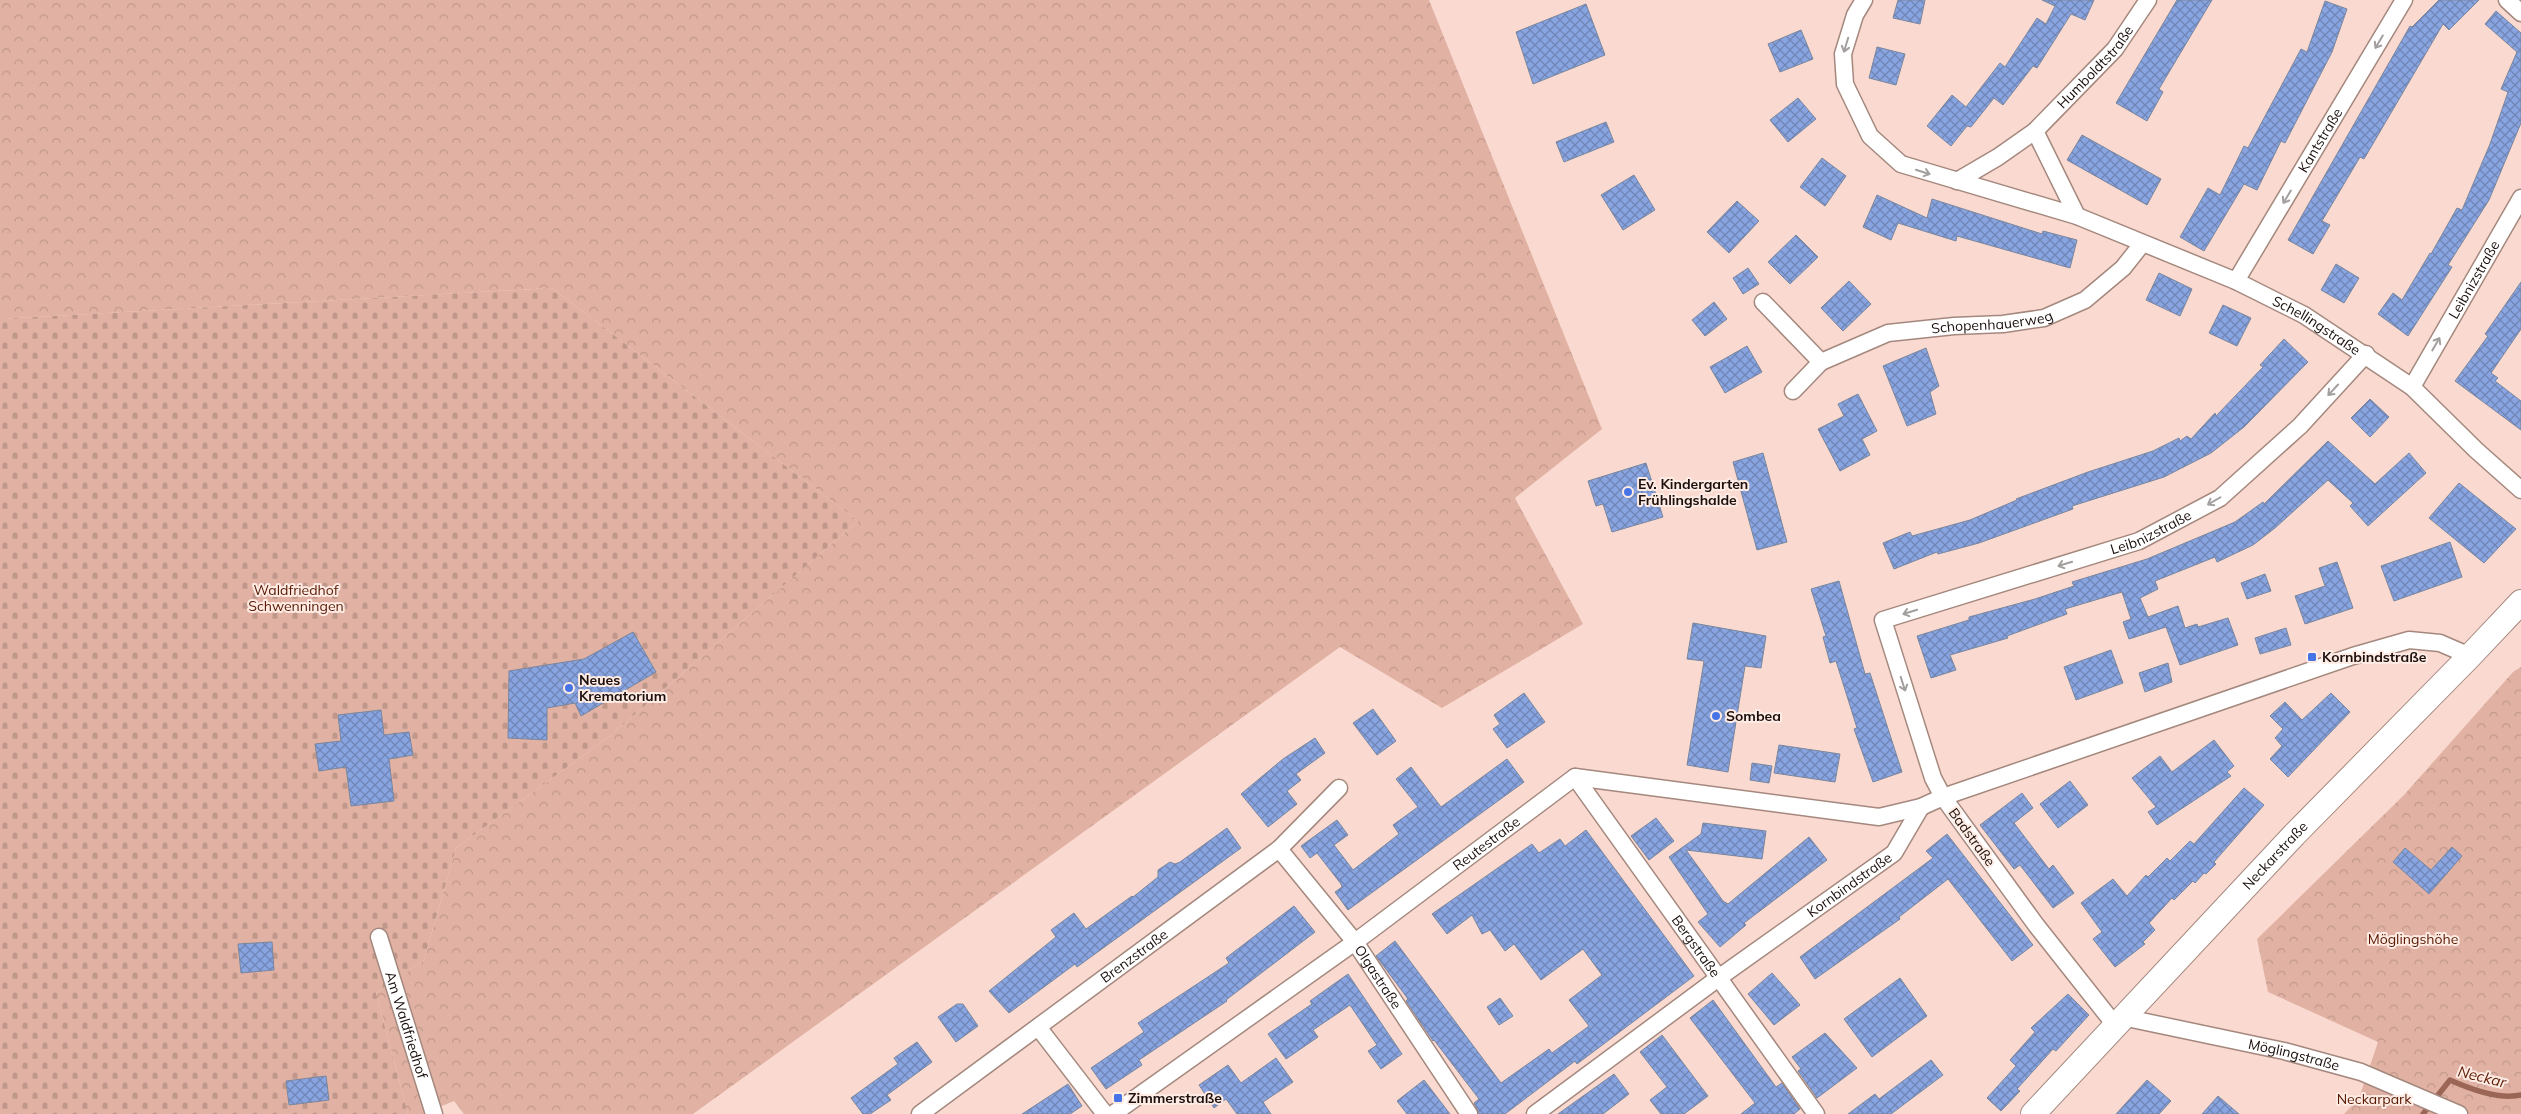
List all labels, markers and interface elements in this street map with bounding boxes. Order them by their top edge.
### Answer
street label: Humboldtstraße [2053,22,2137,112]
one-way arrow [2374,34,2384,48]
one-way arrow [1840,36,1850,52]
street label: Kantstraße [2294,105,2346,176]
one-way arrow [1915,167,1931,177]
one-way arrow [2282,189,2292,203]
street label: Leibnizstraße [2444,237,2504,322]
street label: Schellingstraße [2269,292,2364,359]
street label: Schopenhauerweg [1930,306,2056,337]
one-way arrow [2432,338,2442,352]
one-way arrow [2327,384,2339,397]
place label: Ev. Kindergarten Frühlingshalde [1638,475,1748,509]
marker: Ev. Kindergarten Frühlingshalde [1622,486,1634,498]
one-way arrow [2208,496,2222,506]
street label: Leibnizstraße [2108,506,2194,558]
one-way arrow [2058,559,2074,569]
park label: Waldfriedhof Schwenningen [248,581,344,615]
one-way arrow [1903,608,1918,617]
place label: Kornbindstraße [2322,648,2427,666]
marker: Kornbindstraße [2306,651,2318,663]
place label: Neues Krematorium [579,671,666,705]
one-way arrow [1899,675,1908,691]
marker: Neues Krematorium [563,682,575,694]
place label: Sombea [1726,707,1781,725]
marker: Sombea [1710,710,1722,722]
street label: Badstraße [1945,804,1999,870]
street label: Reutestraße [1449,813,1523,875]
street label: Neckarstraße [2238,818,2311,894]
street label: Kornbindstraße [1803,848,1895,921]
street label: Bergstraße [1668,912,1724,981]
street label: Brenzstraße [1097,925,1171,987]
park label: Möglingshöhe [2368,930,2458,948]
street label: Olgastraße [1351,942,1406,1012]
street label: Am Waldfriedhof [381,969,431,1081]
street label: Möglingstraße [2247,1035,2342,1075]
water label: Neckar [2456,1061,2509,1092]
place label: Zimmerstraße [1128,1089,1222,1107]
park label: Neckarpark [2337,1090,2412,1108]
marker: Zimmerstraße [1112,1092,1124,1104]

